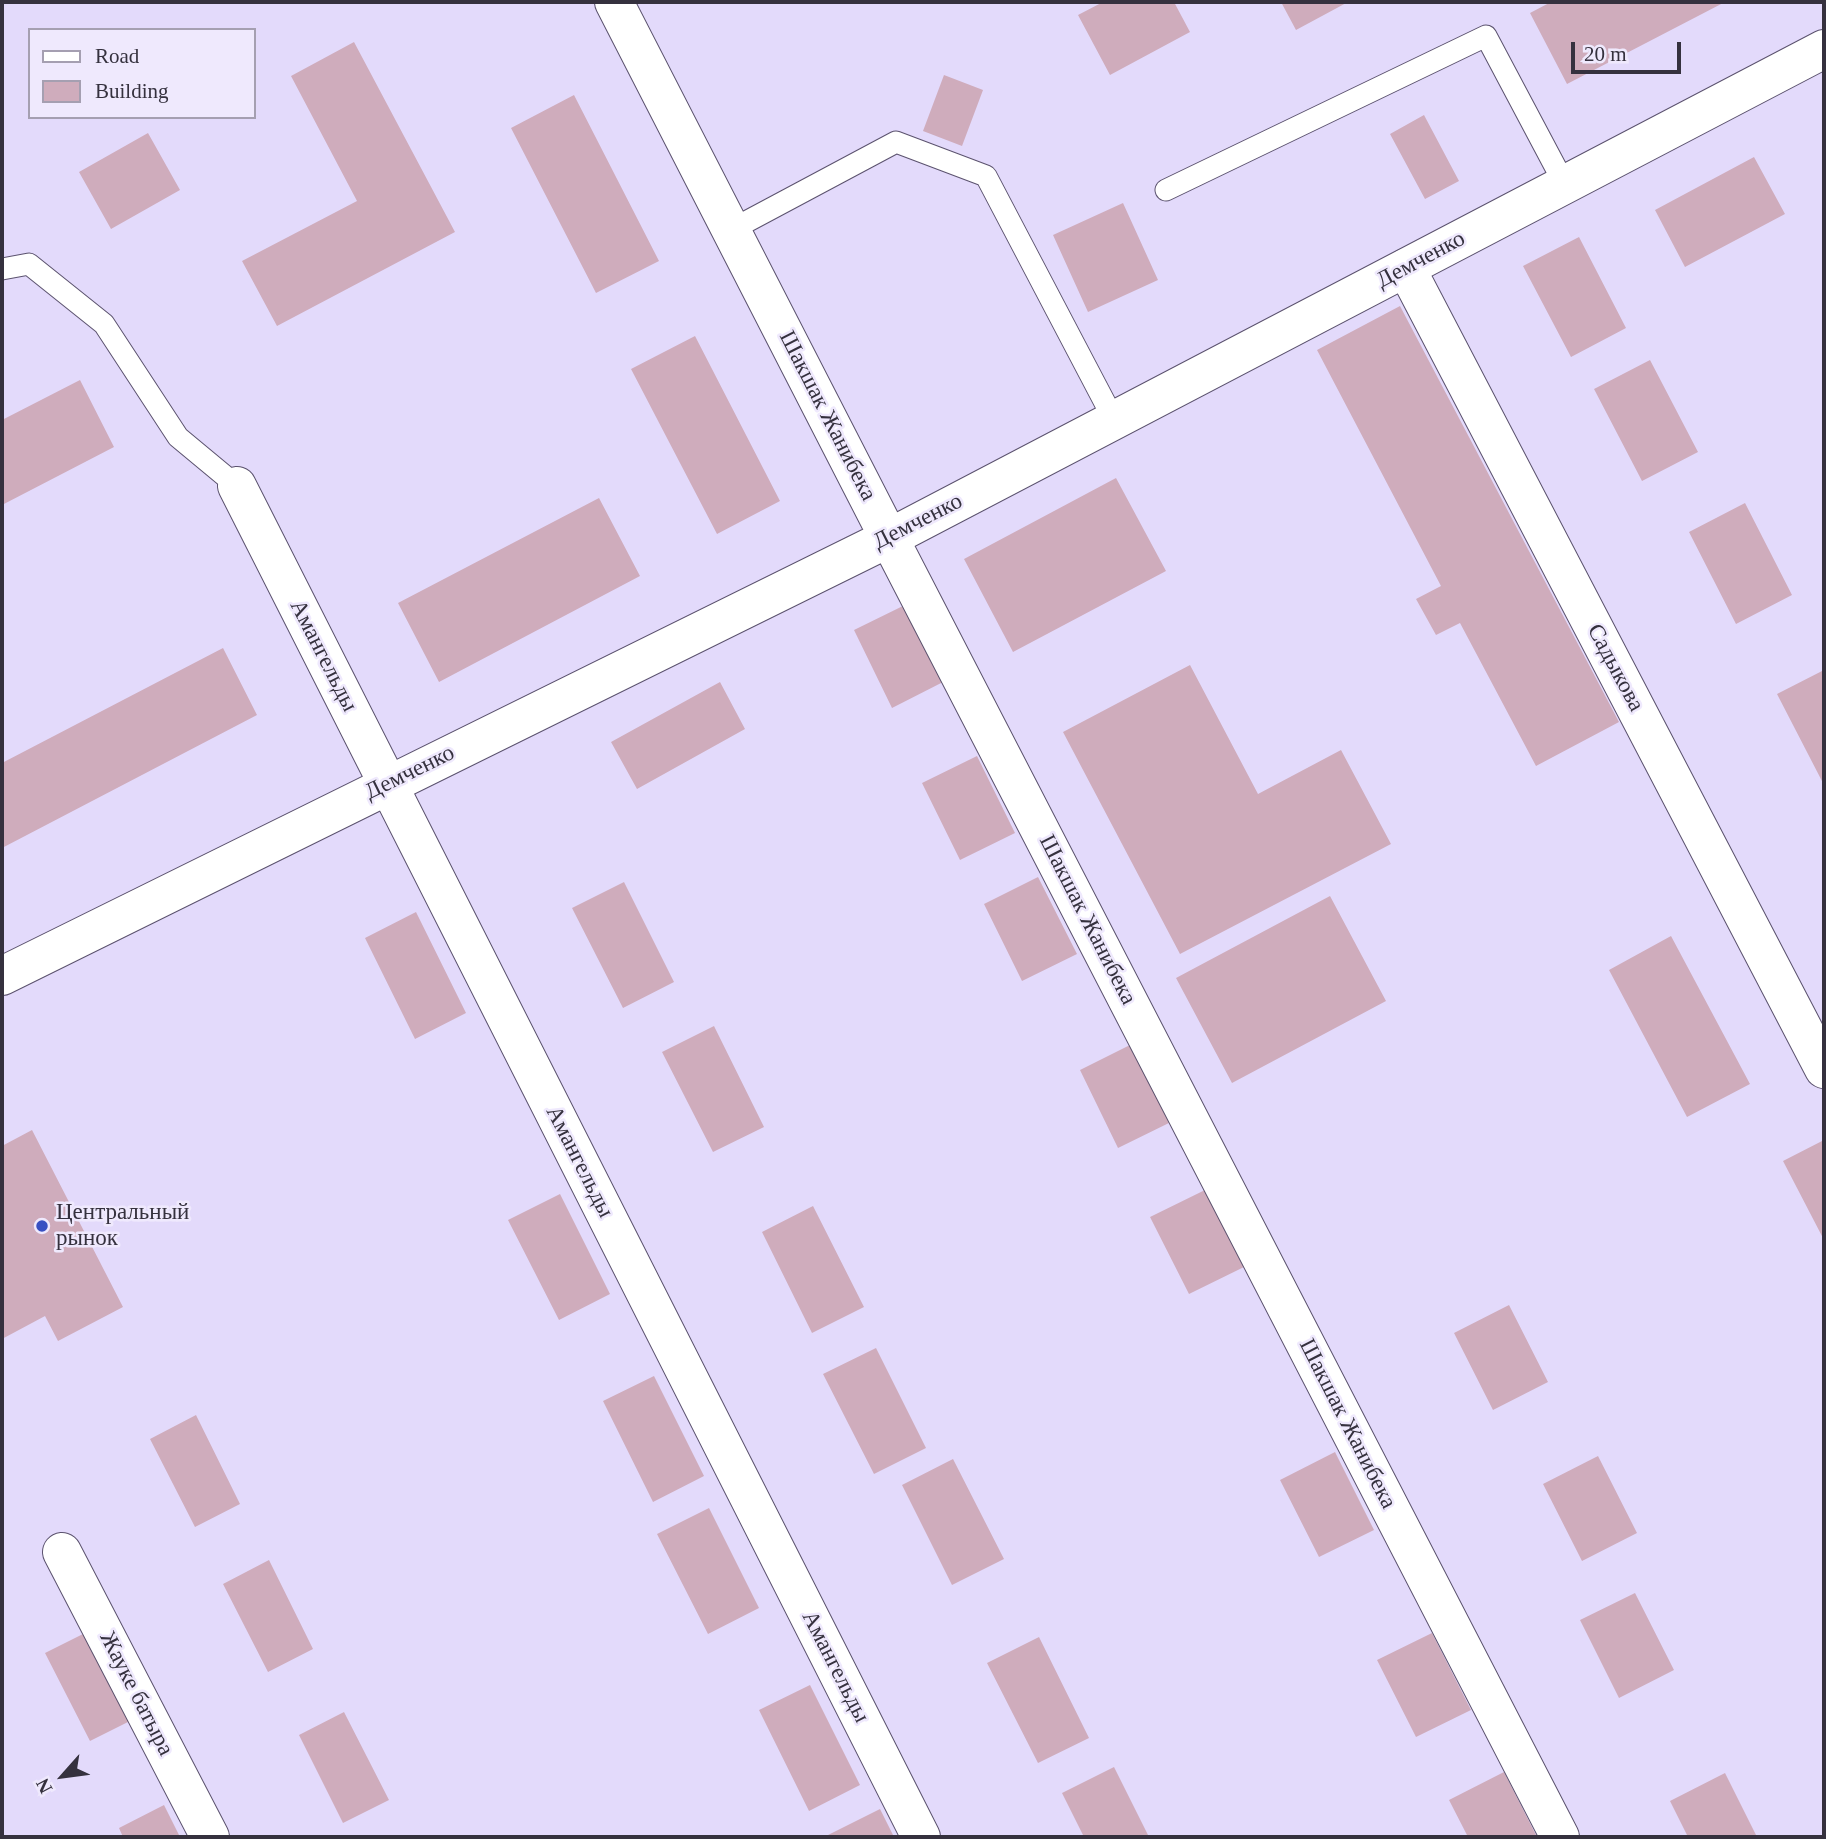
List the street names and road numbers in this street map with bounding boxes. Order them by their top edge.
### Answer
street label: Демченко [1372,225,1470,295]
street label: Шакшак Жанибека [772,326,882,506]
street label: Демченко [869,488,967,556]
street label: Амангельды [283,595,363,717]
street label: Садыкова [1581,620,1649,716]
street label: Демченко [361,739,459,807]
street label: Шакшак Жанибека [1032,830,1142,1010]
street label: Амангельды [539,1101,619,1223]
street label: Шакшак Жанибека [1292,1334,1402,1514]
street label: Амангельды [795,1606,875,1728]
street label: Жауке батыра [93,1627,179,1761]

